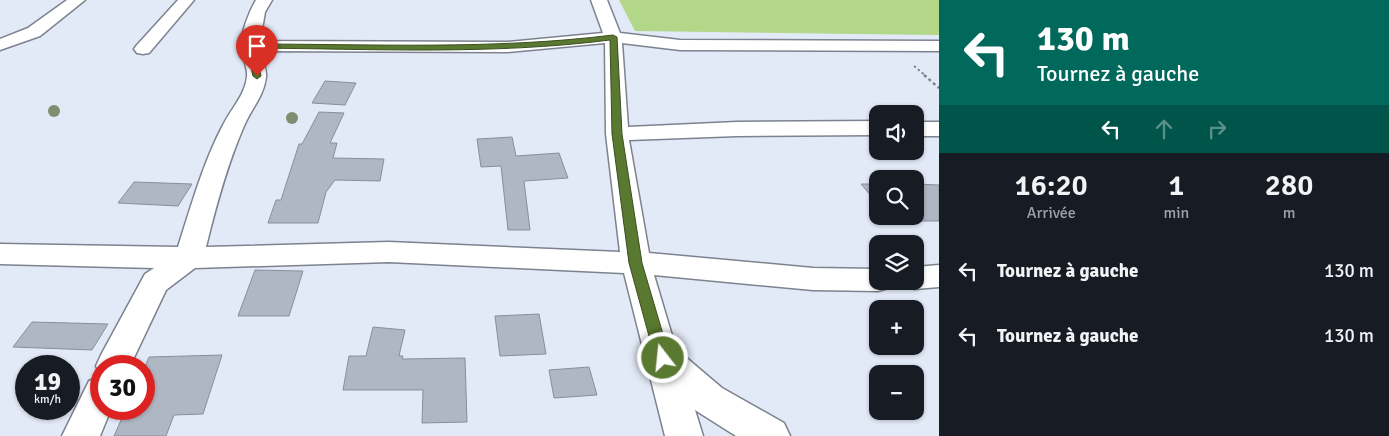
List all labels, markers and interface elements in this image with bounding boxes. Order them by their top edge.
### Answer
text: 130 m [1037,17,1130,60]
icon: left [954,20,1019,85]
pin [236,25,278,76]
icon: arrive [243,32,271,60]
text: Tournez à gauche [1037,60,1199,87]
map controls [869,105,924,420]
button: sound [869,105,924,160]
icon: left [1097,115,1125,143]
icon: ahead [1150,115,1178,143]
icon: right [1203,115,1231,143]
text: 16:20 [1015,167,1088,204]
text: 1 [1168,167,1184,204]
text: 280 [1265,167,1313,204]
button: search [869,170,924,225]
text: Arrivée [1027,203,1076,223]
text: min [1163,203,1189,223]
text: m [1283,203,1295,223]
button: layers [869,235,924,290]
icon: left [954,257,982,285]
text: Tournez à gauche [997,259,1138,283]
text: 130 m [1324,259,1374,283]
button: + [869,300,924,355]
icon: left [954,322,982,350]
text: Tournez à gauche [997,324,1138,348]
text: 130 m [1324,324,1374,348]
position arrow [636,331,688,383]
speed limit sign: 30 [90,355,155,420]
button: − [869,365,924,420]
text: 19 [34,366,61,397]
text: km/h [34,392,61,407]

